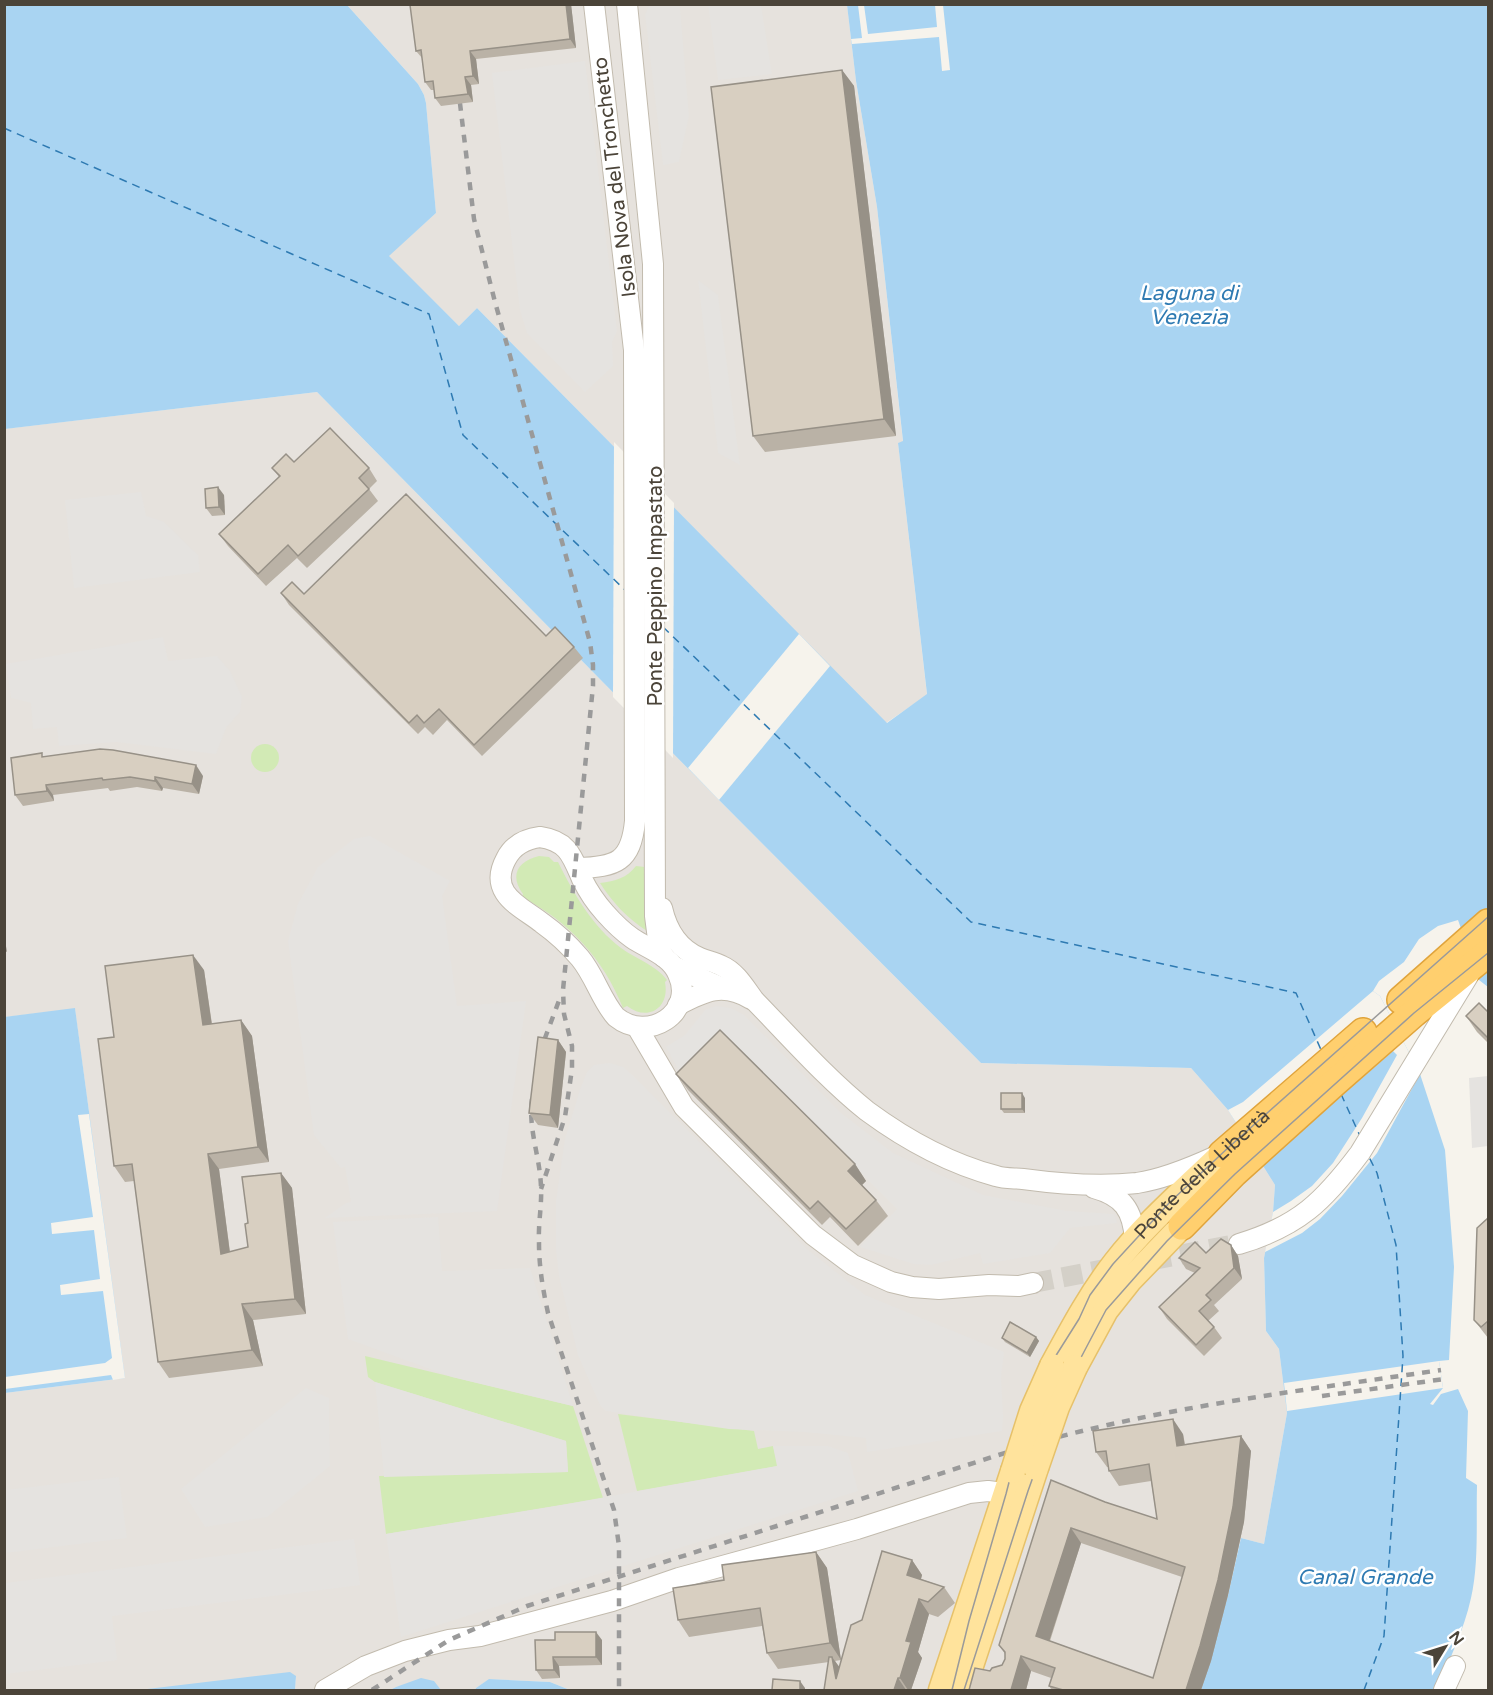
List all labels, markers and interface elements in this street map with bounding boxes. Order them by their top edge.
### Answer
street label: Isola Nova del Tronchetto [588,56,642,298]
water label: Laguna di Venezia [1140,281,1241,330]
street label: Ponte Peppino Impastato [644,465,668,707]
street label: Ponte della Libertà [1129,1104,1275,1245]
water label: Canal Grande [1297,1565,1434,1590]
north arrow [1415,1617,1475,1677]
text: N [1444,1627,1468,1650]

